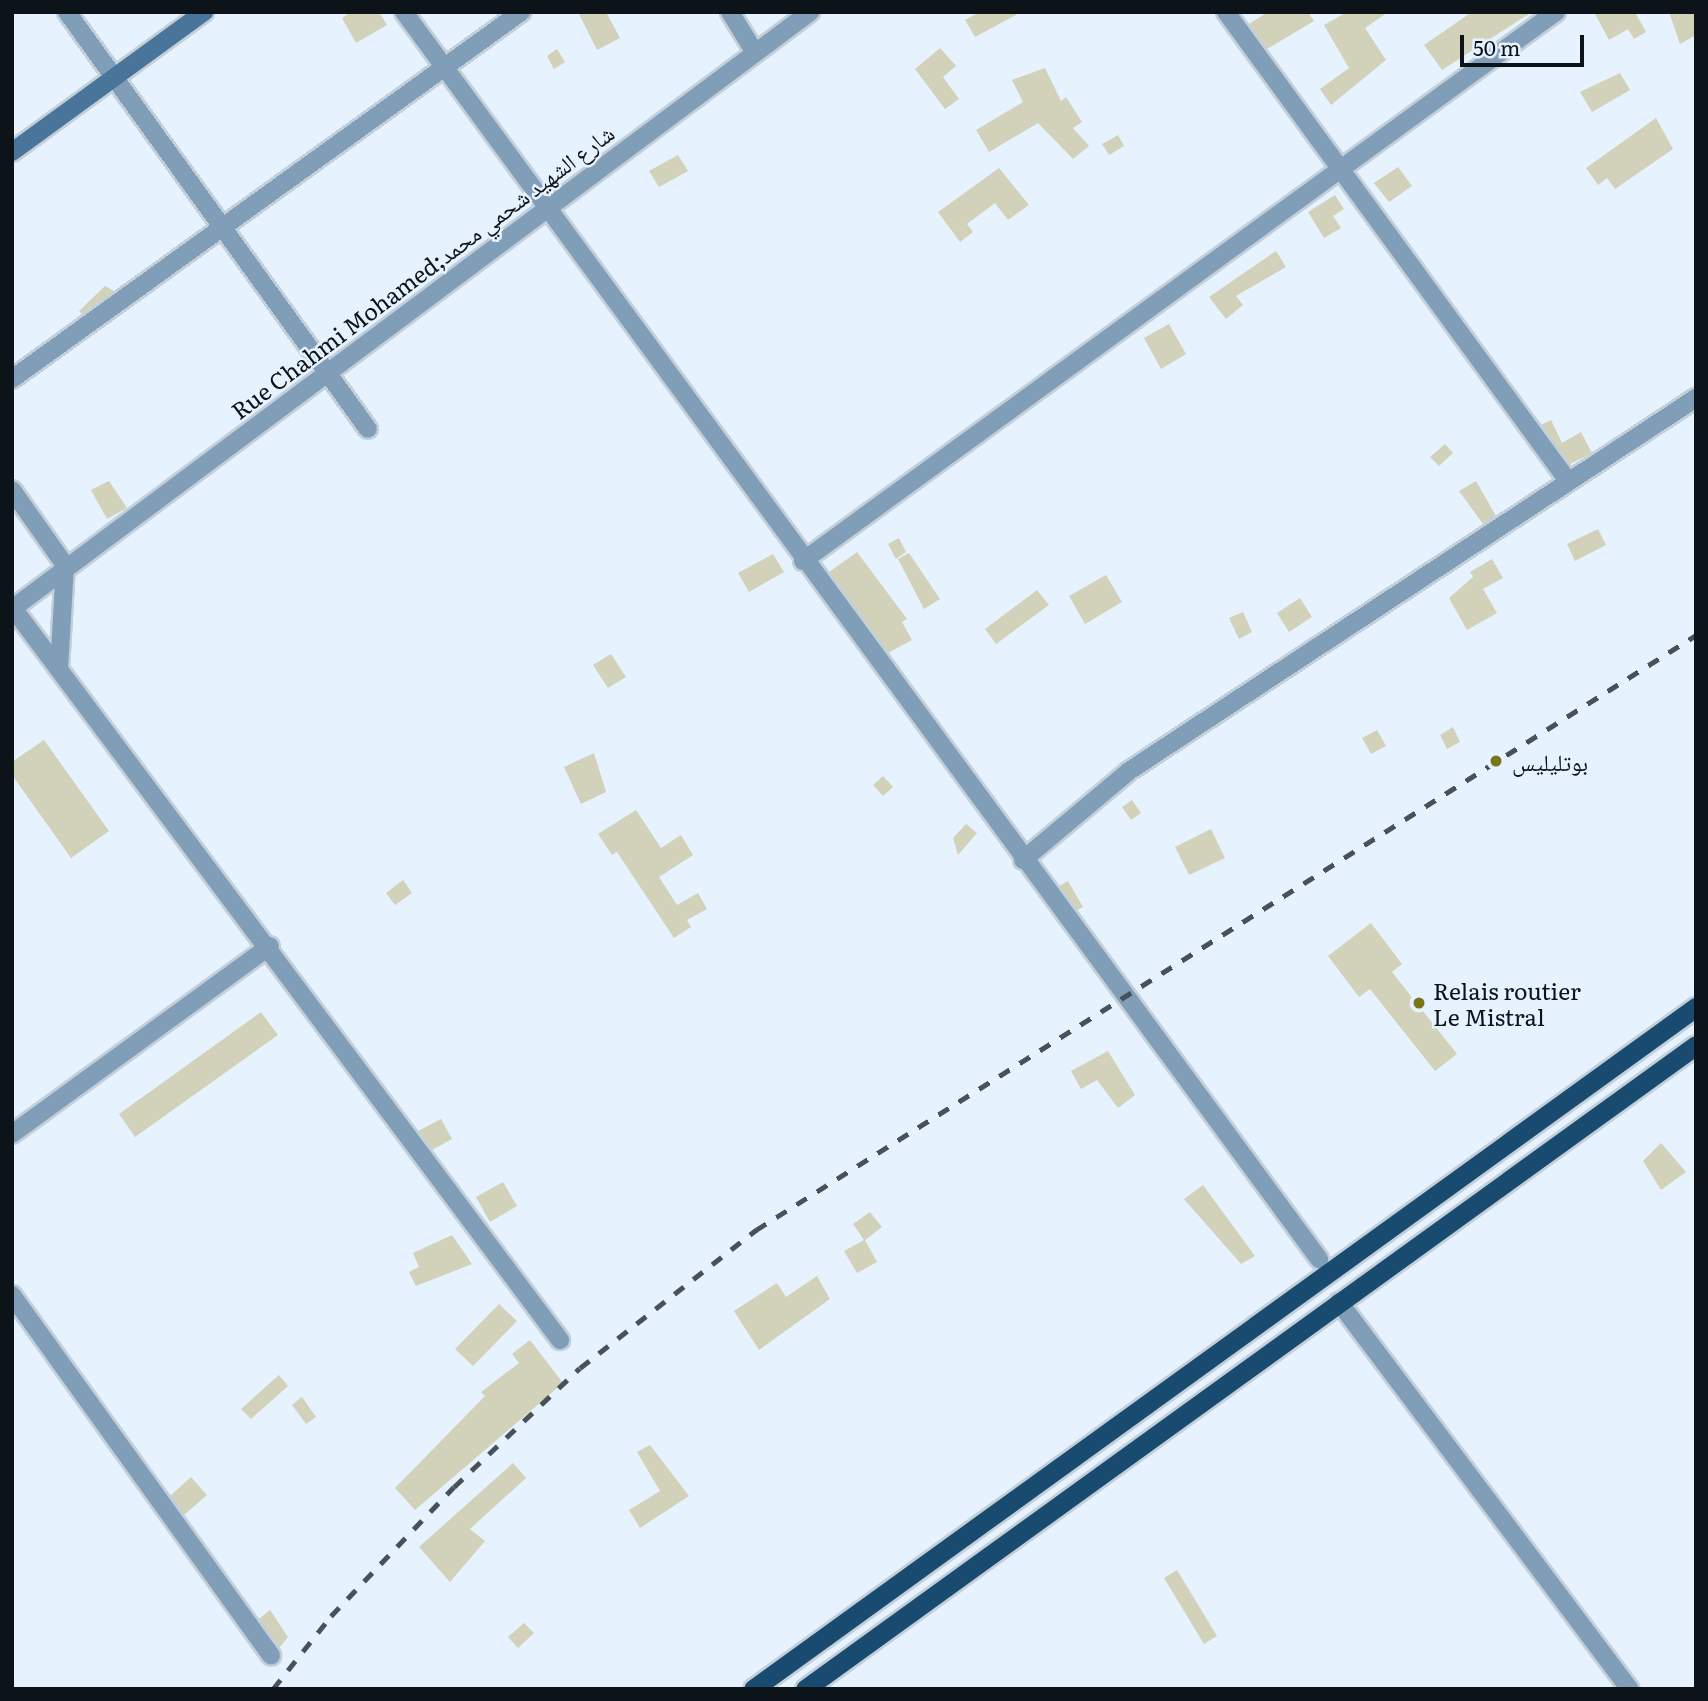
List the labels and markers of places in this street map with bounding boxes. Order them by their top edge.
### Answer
place label: بوتليليس [1512,747,1588,775]
marker: بوتليليس [1486,751,1506,771]
place label: Relais routier Le Mistral [1433,976,1581,1030]
marker: Relais routier Le Mistral [1411,995,1427,1011]

